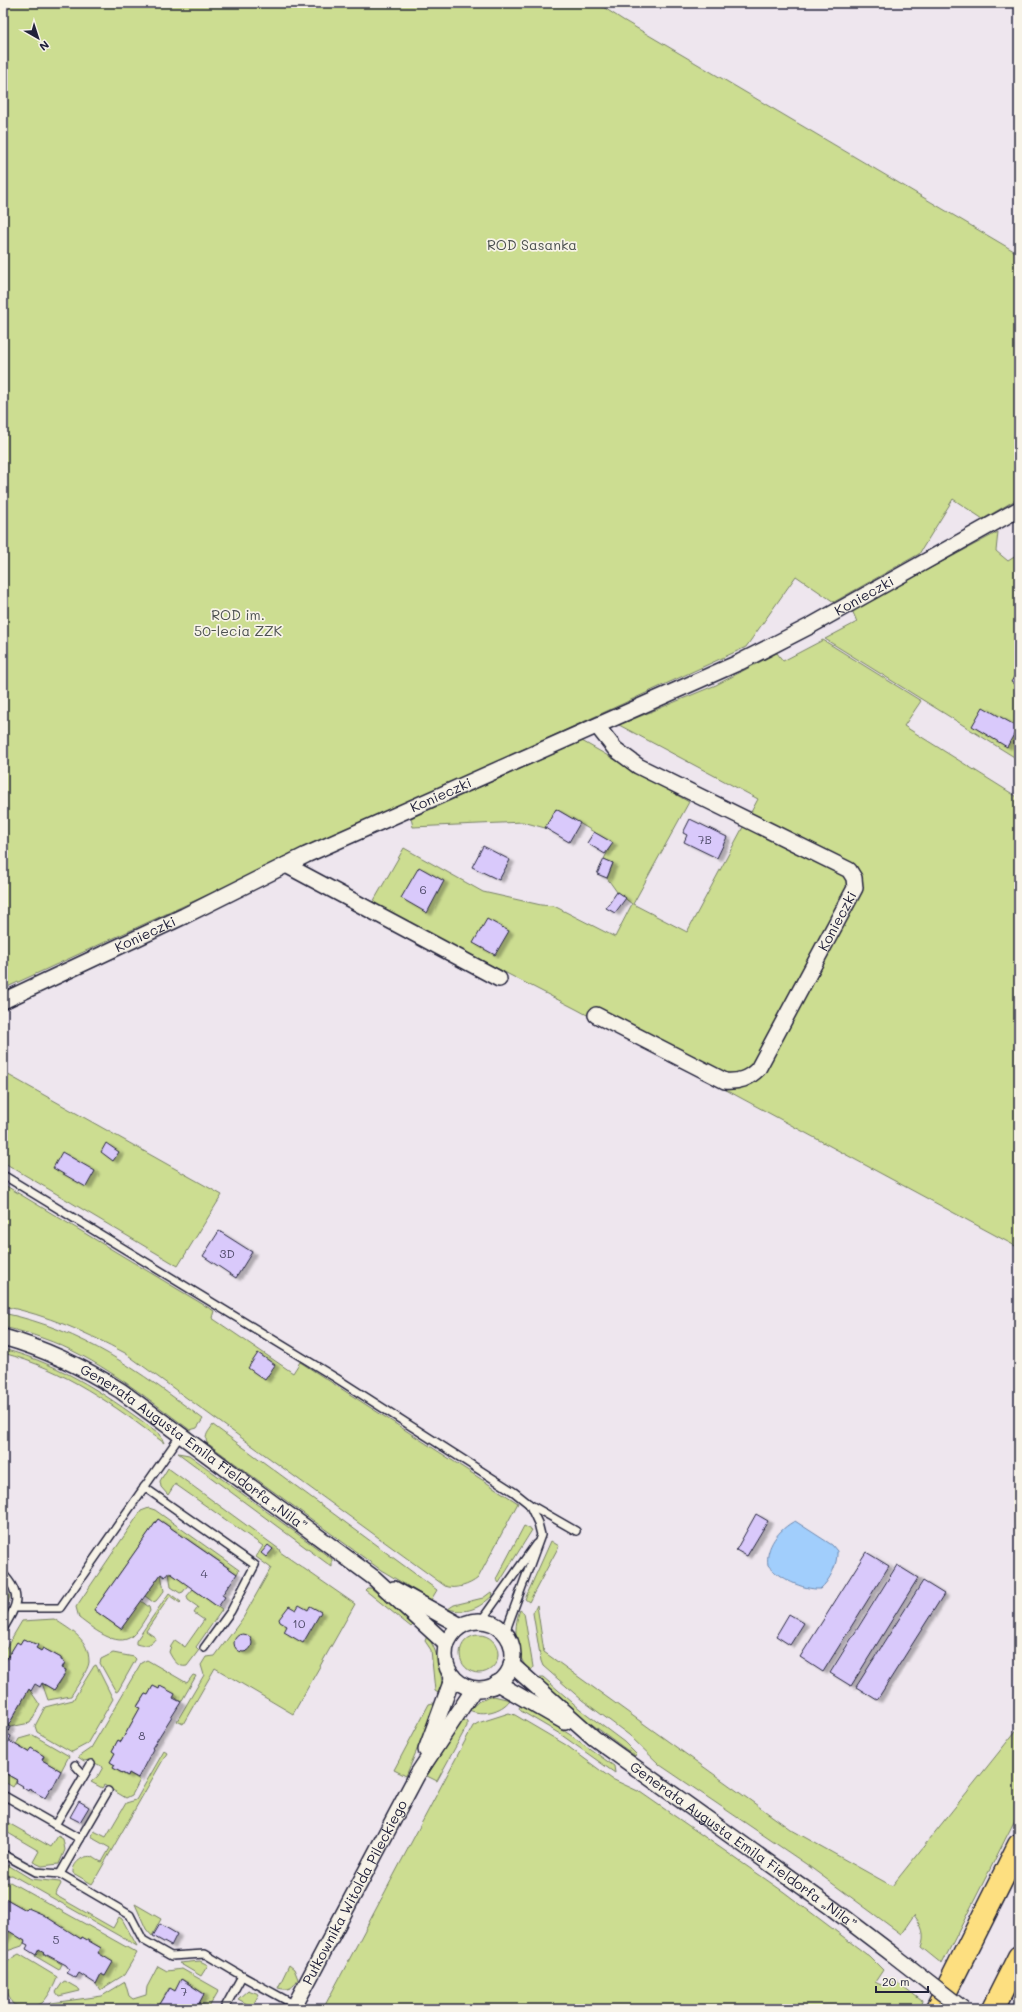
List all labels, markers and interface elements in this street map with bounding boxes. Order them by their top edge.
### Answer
north arrow [18,18,58,58]
text: N [37,38,53,55]
park label: ROD Sasanka [487,235,577,254]
street label: Konieczki [831,571,897,620]
park label: ROD im. 50-lecia ZZK [194,605,282,640]
street label: Konieczki [407,773,474,817]
house number: 7B [698,831,712,847]
house number: 6 [419,881,427,897]
street label: Konieczki [813,888,861,954]
street label: Konieczki [111,911,178,956]
house number: 3D [219,1245,235,1261]
street label: Generała Augusta Emila Fieldorfa „Nila” [77,1359,311,1535]
house number: 4 [200,1565,208,1581]
house number: 10 [293,1615,306,1631]
house number: 8 [138,1727,146,1743]
street label: Generała Augusta Emila Fieldorfa „Nila” [626,1757,861,1933]
street label: Pułkownika Witolda Pileckiego [298,1796,411,1988]
house number: 5 [53,1931,60,1947]
scale bar [876,1968,928,1994]
text: 20 m [882,1973,910,1989]
house number: 7 [181,1983,188,1999]

